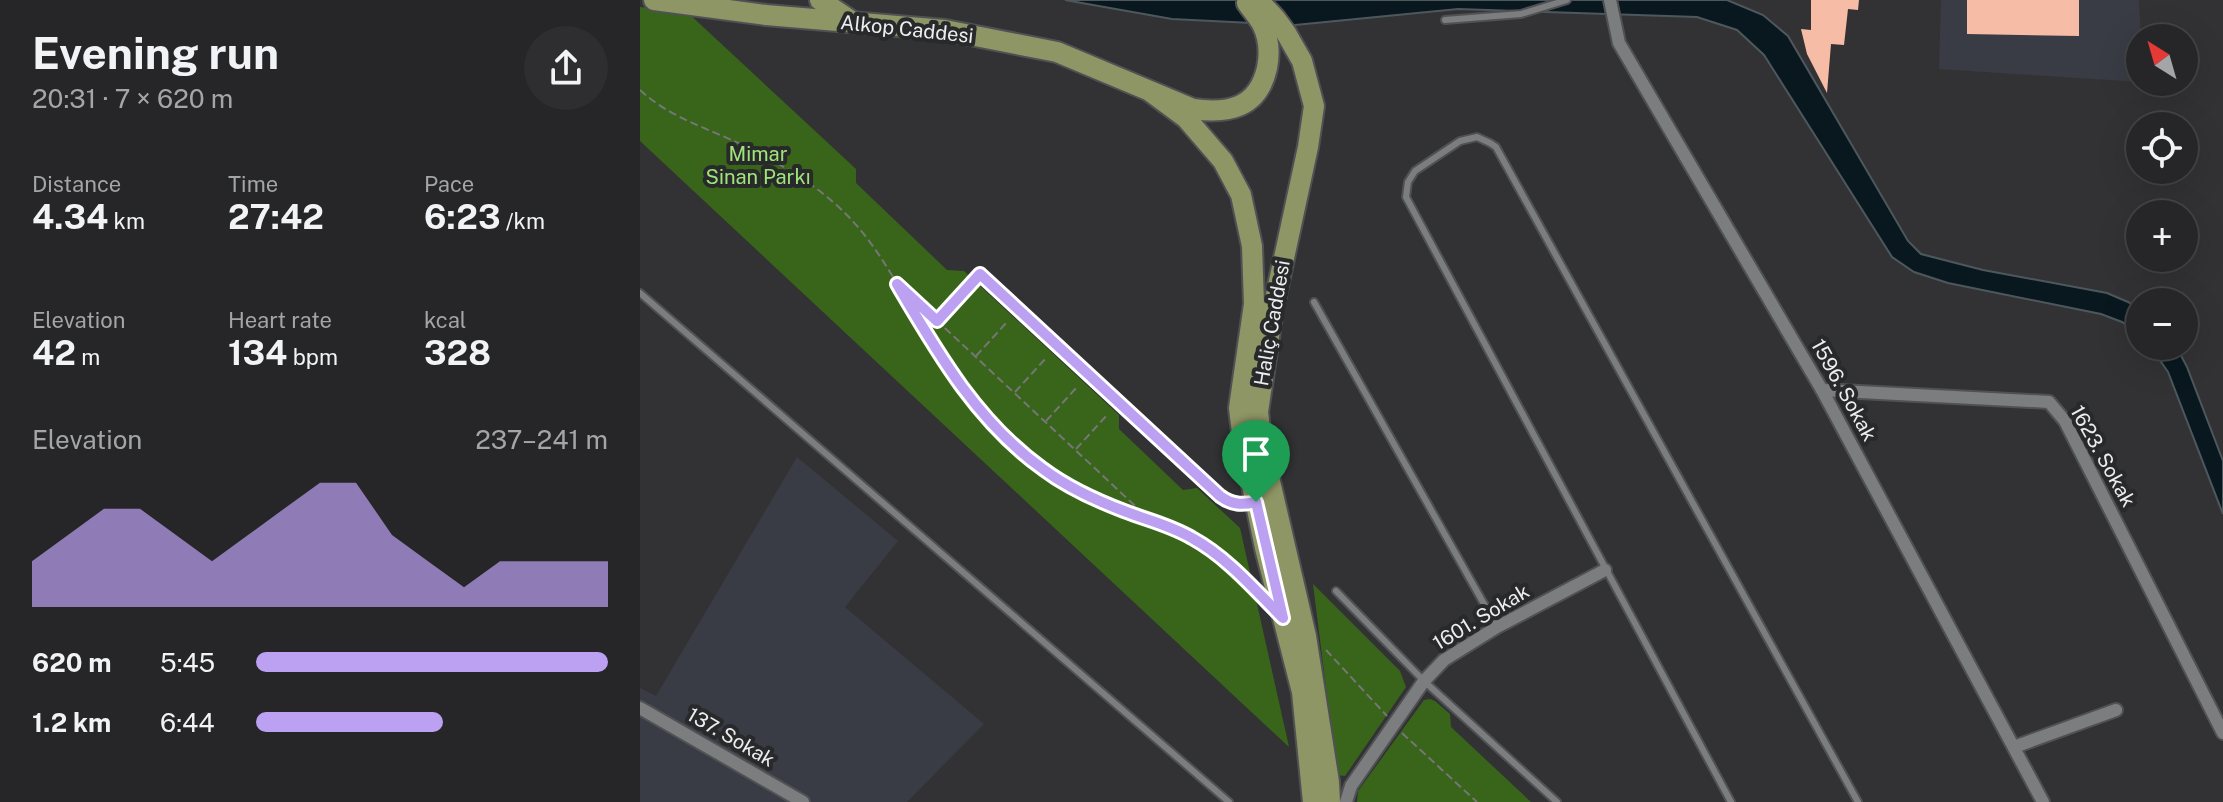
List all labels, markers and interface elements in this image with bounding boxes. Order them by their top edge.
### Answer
street label: Alkop Caddesi [839,10,975,48]
north arrow [2126,24,2198,96]
map controls [2126,24,2198,360]
button: share [524,26,608,110]
text: Evening run [32,27,279,79]
text: 20:31 · 7 × 620 m [32,83,233,114]
button: locate [2126,112,2198,184]
park label: Mimar Sinan Parkı [706,142,810,189]
text: Distance [32,171,121,197]
text: Time [228,171,278,197]
text: Pace [424,171,474,197]
text: 4.34 [32,197,108,237]
text: 27:42 [228,197,324,237]
text: 6:23 [424,197,501,237]
button: + [2126,200,2198,272]
text: km [108,208,145,234]
text: /km [501,208,545,234]
street label: Haliç Caddesi [1249,258,1295,388]
button: − [2126,288,2198,360]
text: Elevation [32,307,125,333]
text: Heart rate [228,307,332,333]
text: kcal [424,307,466,333]
text: 42 [32,333,76,373]
text: 134 [228,333,287,373]
text: 328 [424,333,491,373]
street label: 1596. Sokak [1806,335,1882,445]
text: m [76,344,100,370]
text: bpm [287,344,338,370]
street label: 1623. Sokak [2065,401,2141,511]
pin [1222,420,1290,502]
text: Elevation [32,424,142,455]
text: 237–241 m [475,424,608,455]
icon: arrive [1234,432,1278,476]
street label: 1601. Sokak [1429,579,1533,655]
text: 620 m [32,647,112,678]
text: 5:45 [160,647,215,678]
street label: 137. Sokak [683,702,779,772]
text: 1.2 km [32,707,111,738]
text: 6:44 [160,707,215,738]

